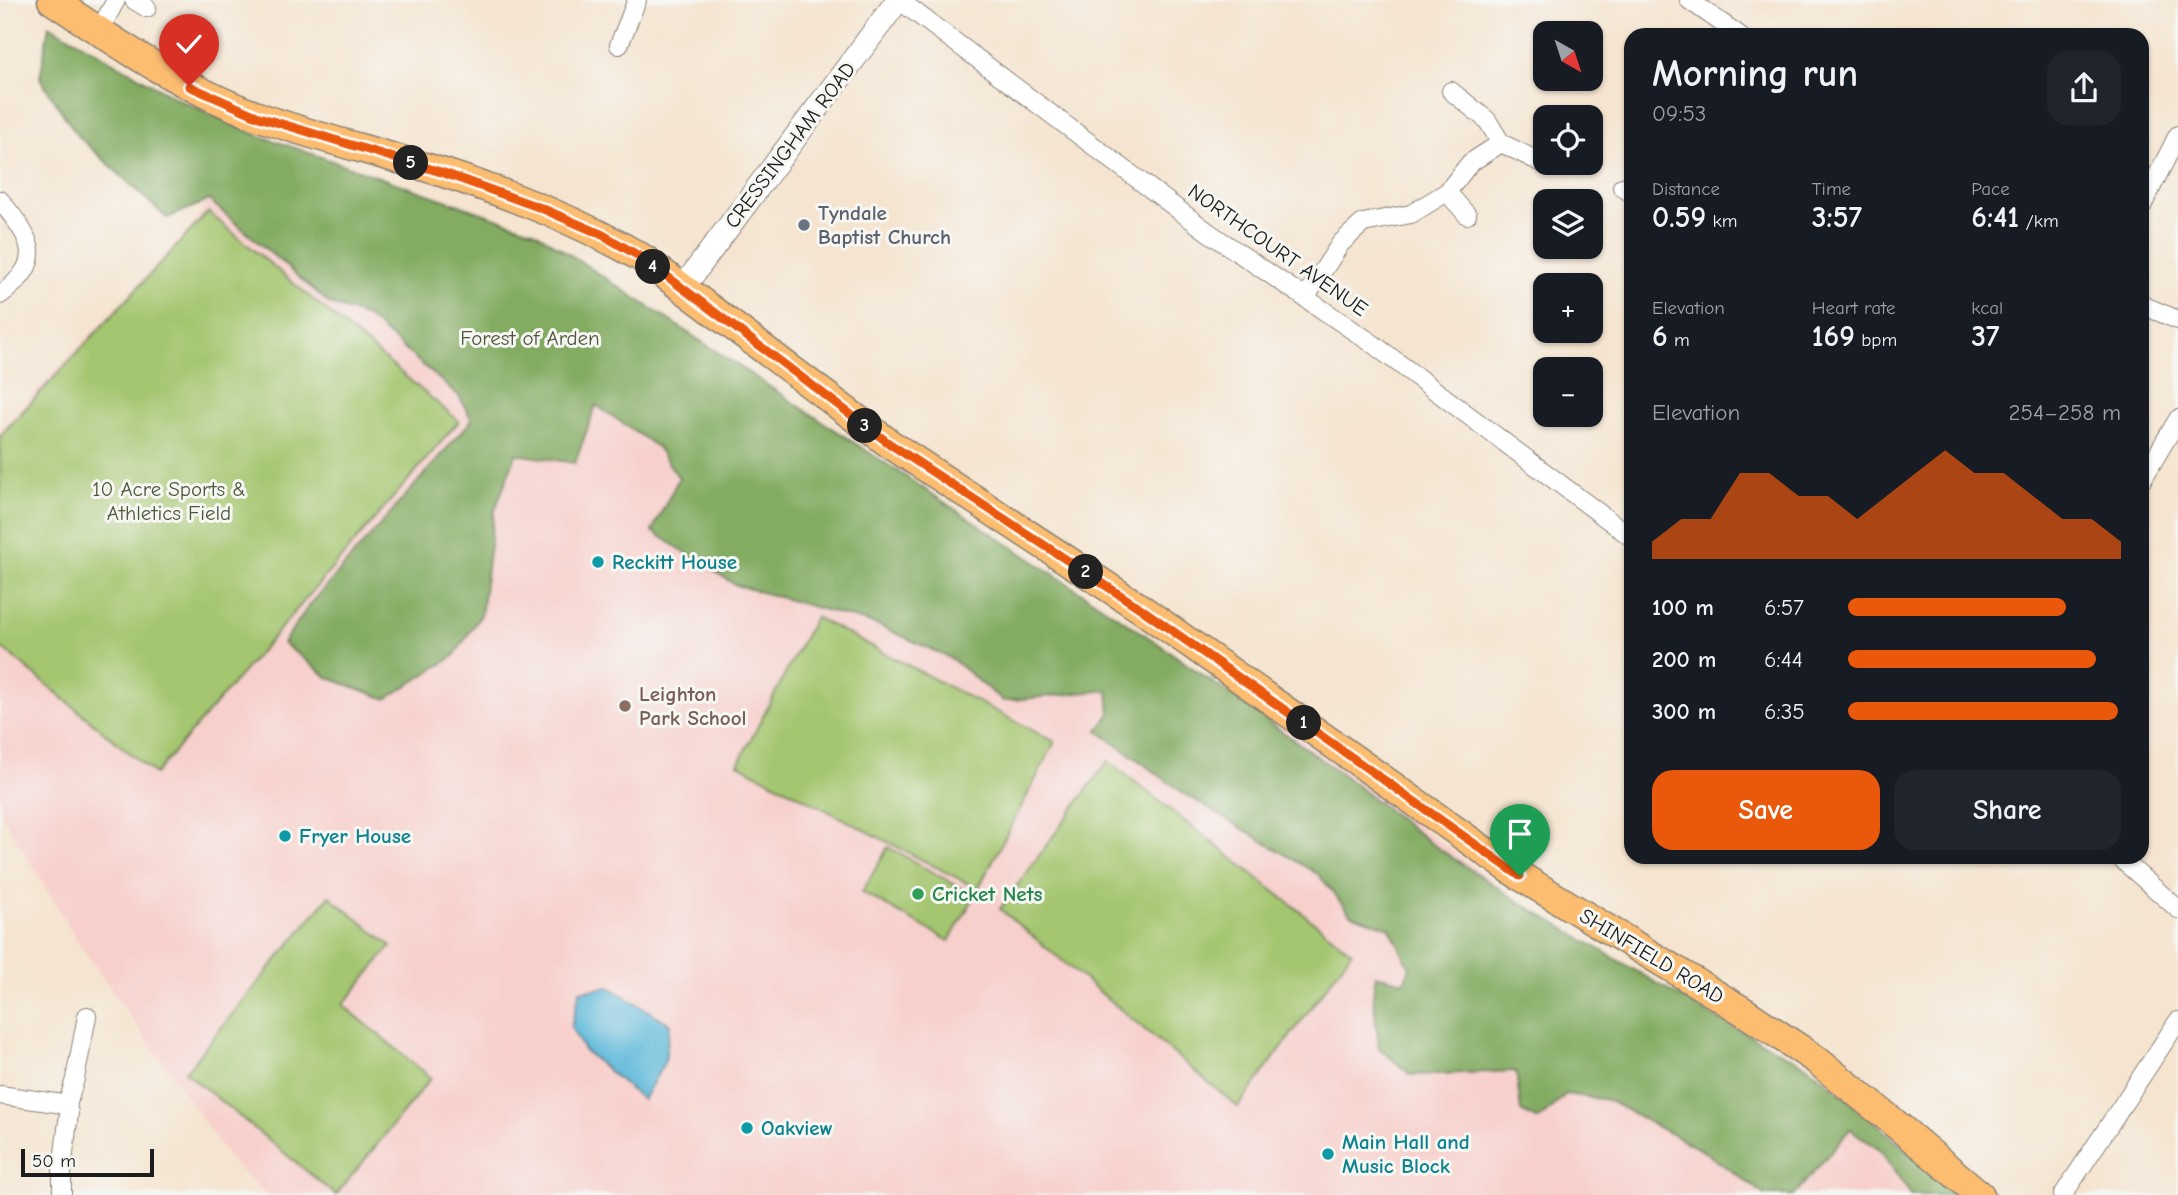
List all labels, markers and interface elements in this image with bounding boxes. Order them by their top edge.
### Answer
pin [159,14,219,86]
north arrow [1533,21,1603,91]
map controls [1533,21,1603,427]
icon: check [170,25,208,63]
button: share [2047,51,2121,125]
text: Morning run [1652,52,1858,96]
street label: CRESSINGHAM ROAD [720,57,860,233]
text: 09:53 [1652,100,1707,127]
button: locate [1533,105,1603,175]
pin: 5 [394,146,428,180]
text: 5 [405,151,416,173]
text: Distance [1652,178,1720,200]
text: Time [1812,178,1851,200]
text: Pace [1971,178,2010,200]
street label: NORTHCOURT AVENUE [1184,179,1372,321]
button: layers [1533,189,1603,259]
text: 0.59 [1652,200,1706,235]
text: 3:57 [1812,200,1862,235]
text: 6:41 [1971,200,2019,235]
place label: Tyndale Baptist Church [818,201,951,249]
text: km [1706,210,1737,232]
text: /km [2019,210,2059,232]
marker: Tyndale Baptist Church [796,217,812,233]
pin: 4 [636,250,670,284]
text: 4 [648,255,657,277]
button: + [1533,273,1603,343]
text: Elevation [1652,297,1725,319]
text: Heart rate [1812,297,1895,319]
text: kcal [1971,297,2003,319]
text: 6 [1652,319,1668,354]
text: 169 [1812,319,1855,354]
text: 37 [1971,319,2000,354]
park label: Forest of Arden [460,326,600,350]
text: m [1668,329,1690,351]
text: bpm [1855,329,1897,351]
button: − [1533,357,1603,427]
text: Elevation [1652,399,1740,426]
text: 254–258 m [2009,399,2121,426]
pin: 3 [848,408,882,444]
text: 3 [860,414,869,436]
park label: 10 Acre Sports & Athletics Field [92,477,246,525]
place label: Reckitt House [612,550,737,574]
marker: Reckitt House [590,554,606,570]
pin: 2 [1068,554,1104,590]
text: 2 [1081,560,1090,582]
text: 100 m [1652,594,1714,621]
text: 6:57 [1764,594,1804,621]
text: 200 m [1652,646,1716,673]
text: 6:44 [1764,646,1803,673]
place label: Leighton Park School [639,682,747,730]
marker: Leighton Park School [617,698,633,714]
text: 300 m [1652,698,1716,725]
text: 6:35 [1764,698,1805,725]
pin: 1 [1286,706,1322,740]
text: 1 [1300,711,1307,733]
button: Save [1652,770,1880,850]
button: Share [1894,770,2121,850]
pin [1490,804,1550,876]
icon: arrive [1501,815,1539,853]
place label: Fryer House [299,824,411,848]
marker: Fryer House [277,828,293,844]
place label: Cricket Nets [932,882,1043,906]
marker: Cricket Nets [910,886,926,902]
street label: SHINFIELD ROAD [1576,903,1728,1009]
place label: Oakview [761,1116,833,1140]
marker: Oakview [739,1120,755,1136]
place label: Main Hall and Music Block [1342,1130,1470,1178]
scale bar [21,1146,154,1178]
marker: Main Hall and Music Block [1320,1146,1336,1162]
text: 50 m [32,1150,76,1172]

